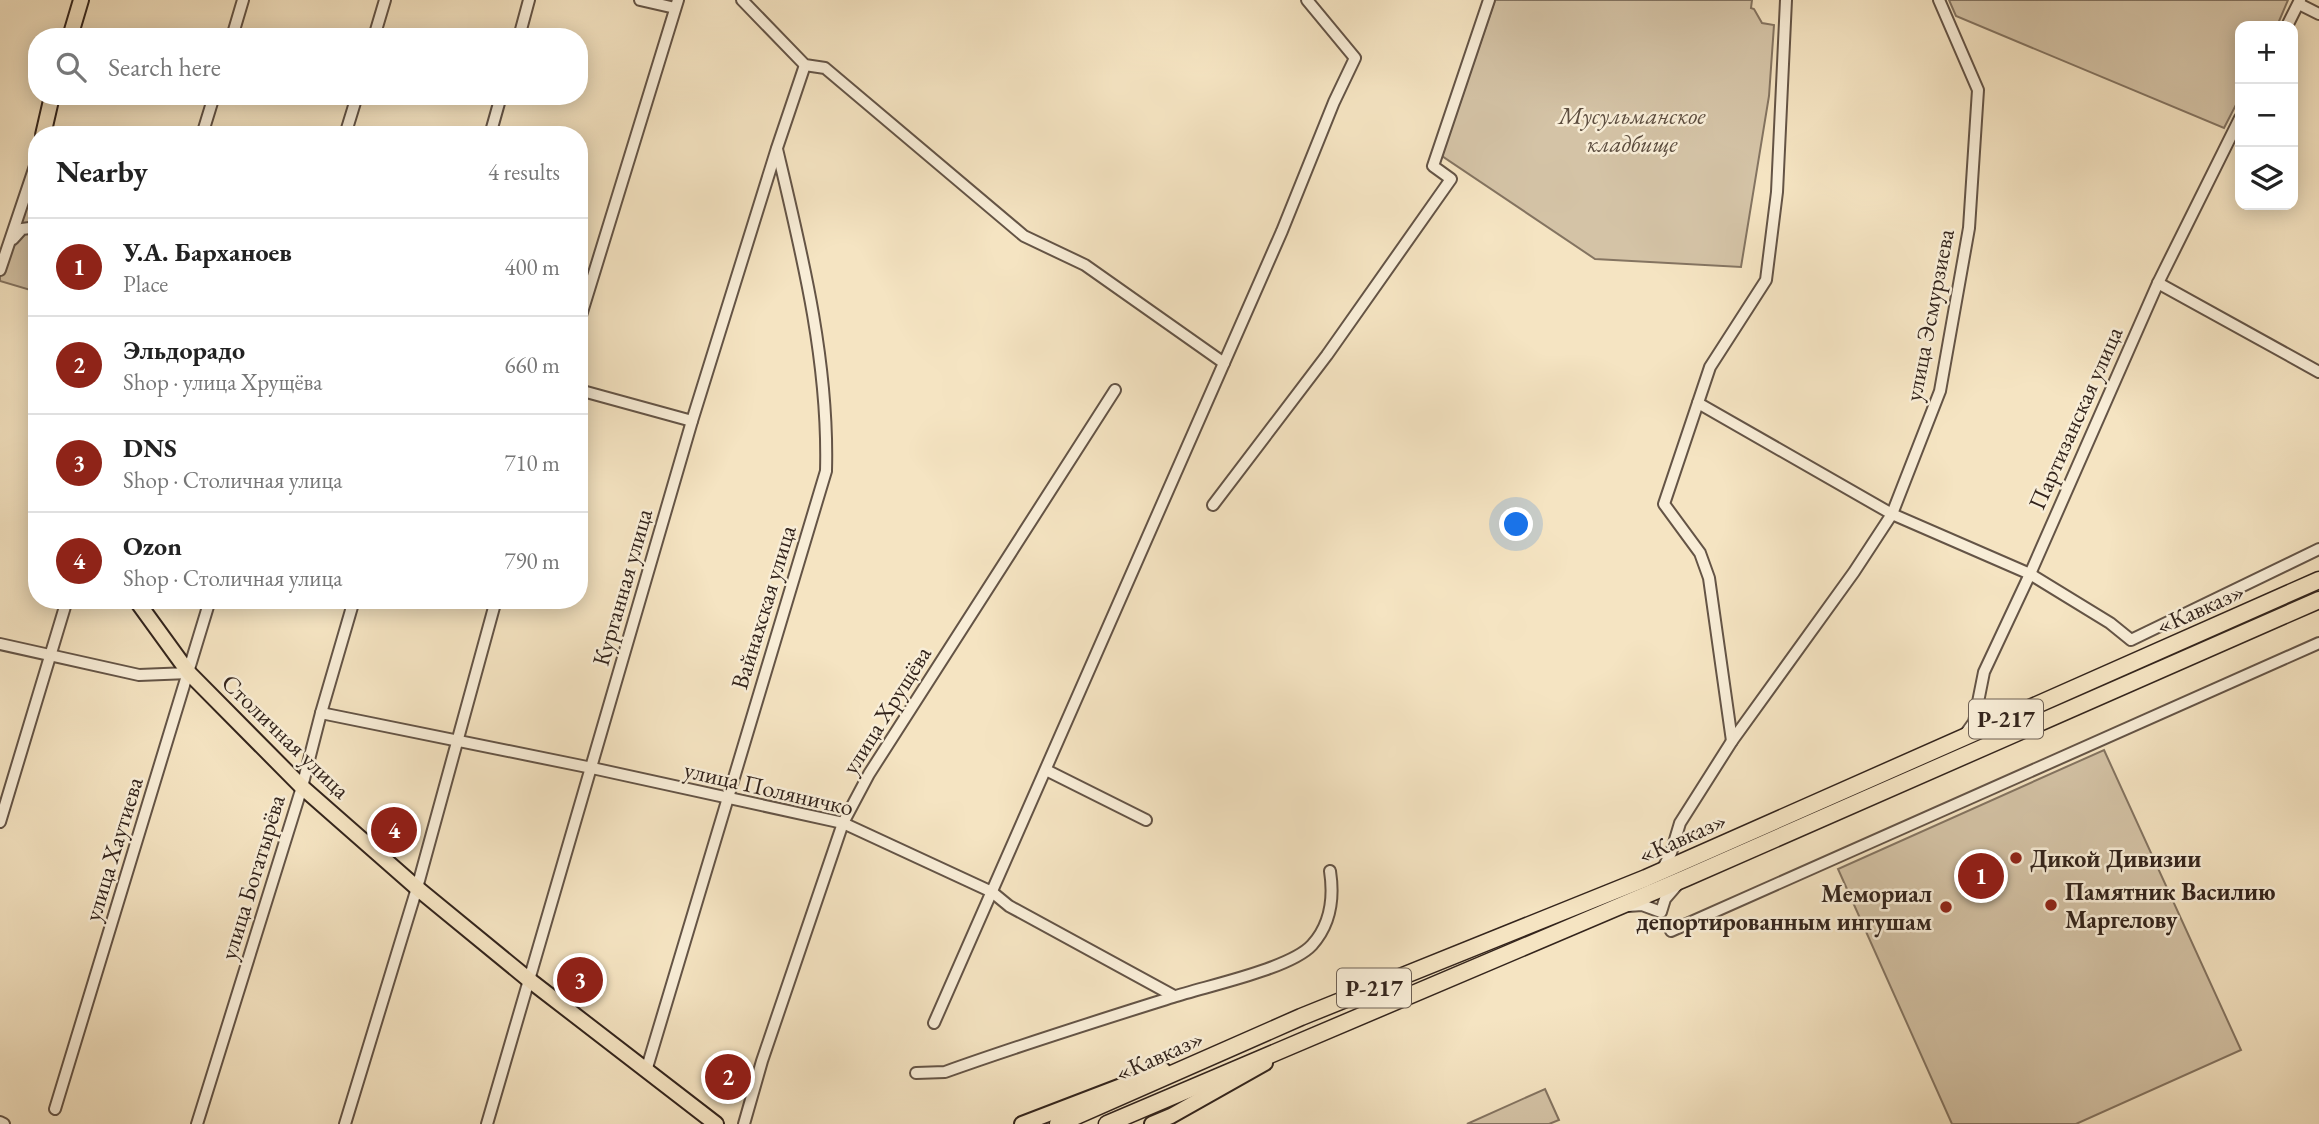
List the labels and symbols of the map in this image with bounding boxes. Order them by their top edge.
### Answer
park label: Мусульманское кладбище [1556,100,1706,159]
street label: улица Эсмурзиева [1897,226,1961,404]
street label: Партизанская улица [2021,321,2129,514]
street label: Курганная улица [585,504,659,669]
your location [1499,507,1533,541]
street label: Вайнахская улица [723,521,803,693]
street label: «Кавказ» [2151,575,2249,641]
street label: улица Хрущёва [834,640,938,780]
street label: Столичная улица [215,667,357,805]
road number: Р-217 [1969,699,2043,738]
street label: улица Поляничко [681,753,857,823]
street label: улица Хаутиева [76,773,150,925]
street label: улица Богатырёва [212,790,292,963]
pin: 4 [371,804,417,856]
street label: «Кавказ» [1633,804,1731,870]
place label: Дикой Дивизии [2030,843,2201,874]
pin: 1 [1958,850,2004,902]
marker: Дикой Дивизии [2008,850,2024,866]
place label: Памятник Василию Маргелову [2065,876,2275,936]
place label: Мемориал депортированным ингушам [1636,878,1932,938]
marker: Памятник Василию Маргелову [2043,897,2059,913]
marker: Мемориал депортированным ингушам [1938,899,1954,915]
pin: 3 [557,954,603,1006]
road number: Р-217 [1337,968,1411,1007]
street label: «Кавказ» [1110,1022,1208,1088]
pin: 2 [705,1051,751,1103]

